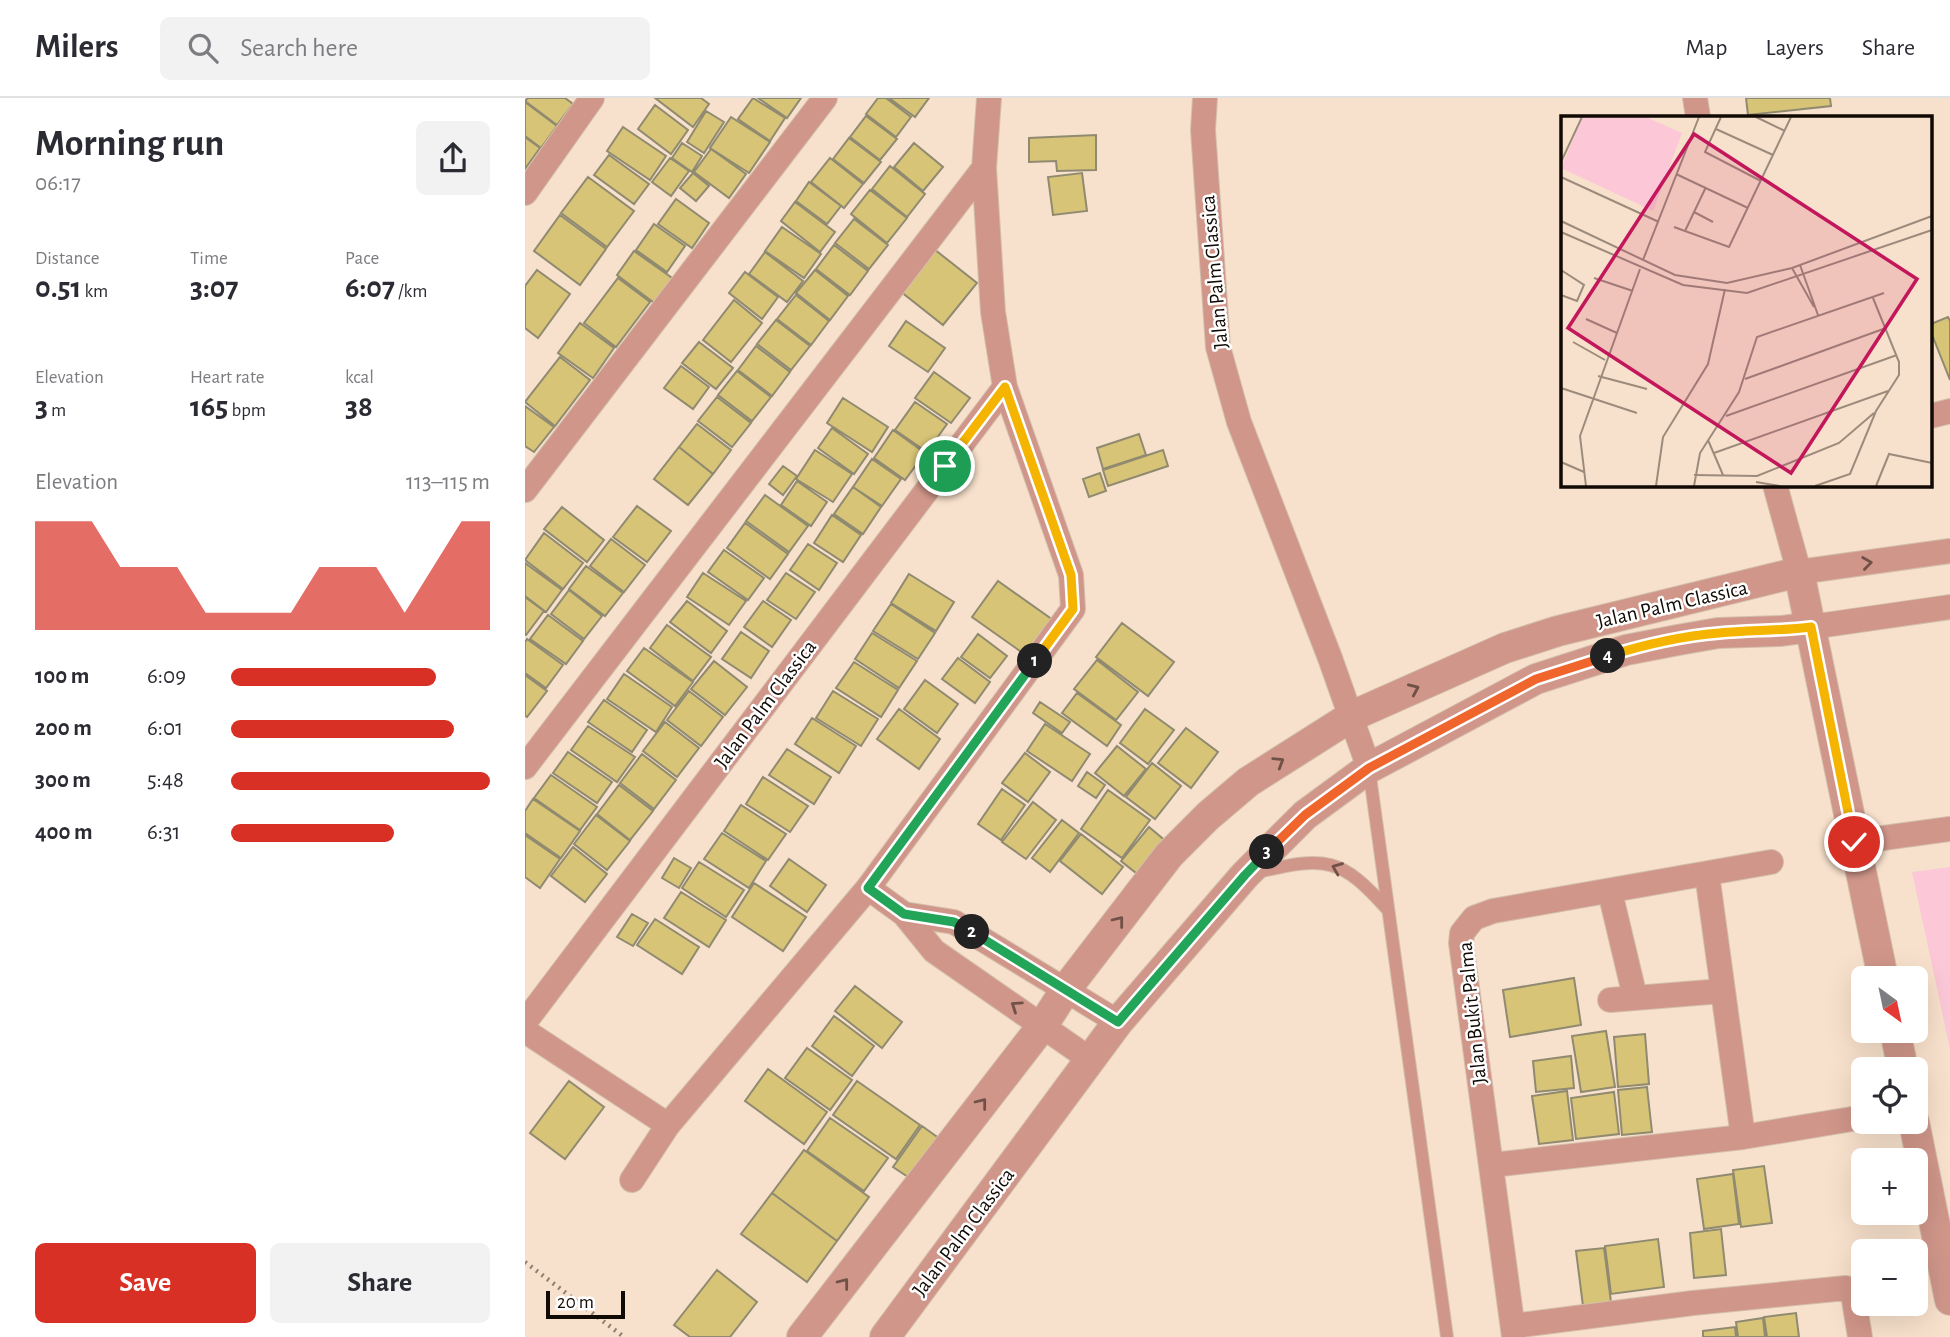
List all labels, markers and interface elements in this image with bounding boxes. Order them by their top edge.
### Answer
search box [160,17,650,80]
icon: search [184,29,222,67]
text: Milers [35,31,118,64]
text: Search here [240,35,358,61]
text: Map [1685,36,1727,60]
text: Layers [1765,36,1824,60]
text: Share [1862,36,1915,60]
inset map [1561,116,1933,486]
button: share [416,121,490,195]
text: Morning run [35,125,224,163]
text: 06:17 [35,172,81,195]
street label: Jalan Palm Classica [1197,194,1232,350]
text: Distance [35,249,99,268]
text: Time [190,249,228,268]
text: Pace [345,249,379,268]
text: 0.51 [35,273,81,303]
text: 3:07 [190,273,238,303]
text: 6:07 [345,273,395,303]
text: km [81,282,108,301]
text: /km [395,282,427,301]
text: Elevation [35,368,104,387]
text: Heart rate [190,368,265,387]
text: kcal [345,368,374,387]
text: 3 [35,392,48,422]
text: 165 [190,392,228,422]
text: 38 [345,392,373,422]
text: m [48,401,66,420]
text: bpm [228,401,266,420]
pin [915,436,975,496]
icon: arrive [926,447,964,485]
text: Elevation [35,471,118,494]
text: 113–115 m [406,471,490,494]
one-way arrow [1861,556,1872,571]
street label: Jalan Palm Classica [1595,577,1750,632]
street label: Jalan Palm Classica [711,636,820,772]
pin: 4 [1591,638,1625,674]
pin: 1 [1017,644,1053,678]
text: 4 [1603,646,1612,665]
text: 1 [1031,651,1038,670]
text: 100 m [35,665,89,688]
text: 6:09 [147,665,186,688]
one-way arrow [1408,683,1420,697]
text: 200 m [35,717,92,740]
text: 6:01 [147,717,183,740]
one-way arrow [1272,757,1285,770]
text: 300 m [35,769,91,792]
text: 5:48 [147,769,184,792]
pin [1824,812,1884,872]
text: 400 m [35,821,93,844]
text: 6:31 [147,821,180,844]
icon: check [1835,823,1873,861]
pin: 3 [1249,834,1285,870]
text: 3 [1262,842,1271,861]
one-way arrow [1332,863,1344,877]
pin: 2 [955,914,989,950]
one-way arrow [1111,916,1124,929]
text: 2 [967,922,976,941]
street label: Jalan Bukit Palma [1455,940,1490,1085]
north arrow [1851,966,1929,1043]
map controls [1851,966,1928,1316]
one-way arrow [1011,1002,1024,1015]
button: locate [1851,1057,1928,1134]
one-way arrow [974,1098,987,1110]
button: + [1851,1148,1928,1225]
street label: Jalan Palm Classica [909,1164,1018,1300]
button: − [1851,1239,1928,1316]
button: Save [35,1243,256,1323]
button: Share [270,1243,490,1323]
one-way arrow [835,1278,848,1291]
scale bar [546,1288,625,1320]
text: 20 m [557,1293,594,1312]

